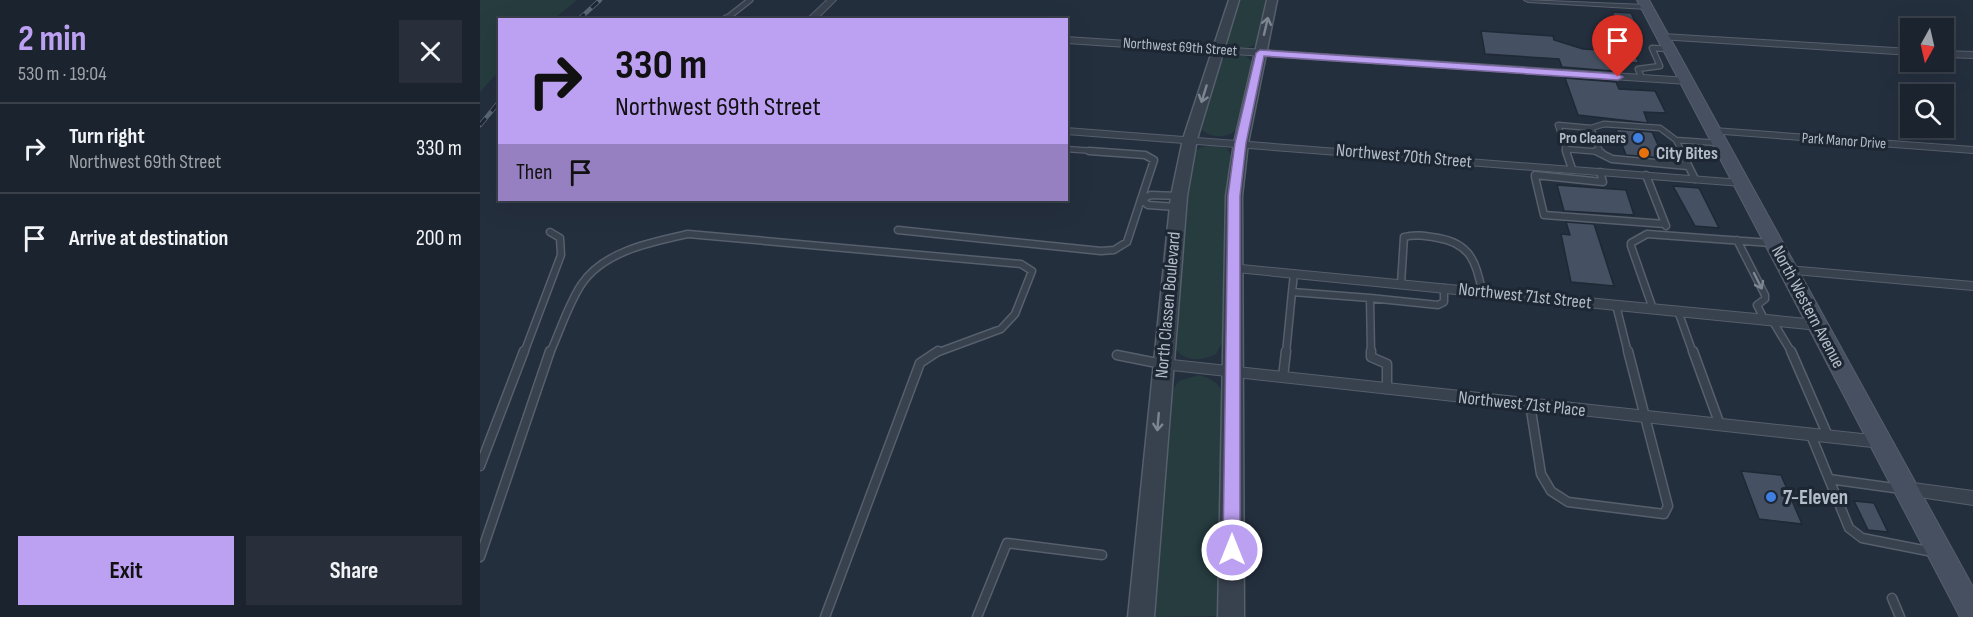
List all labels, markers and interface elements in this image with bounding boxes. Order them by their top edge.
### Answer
pin [1592,15,1643,77]
one-way arrow [1261,17,1273,36]
text: 2 min [18,18,87,61]
north arrow [1900,18,1954,72]
map controls [1900,18,1954,138]
button: close [399,20,462,83]
icon: arrive [1601,24,1634,57]
street label: Northwest 69th Street [1122,34,1238,60]
text: 330 m [615,40,707,91]
icon: right [516,42,594,120]
text: 530 m · 19:04 [18,62,107,86]
one-way arrow [1198,84,1209,103]
button: search [1900,84,1954,138]
text: Northwest 69th Street [615,91,821,123]
text: Turn right [69,123,145,150]
place label: Pro Cleaners [1559,129,1626,148]
street label: Park Manor Drive [1801,129,1887,153]
marker: Pro Cleaners [1631,131,1645,145]
icon: right [18,132,51,165]
text: 330 m [416,135,462,162]
street label: Northwest 70th Street [1335,140,1473,172]
place label: City Bites [1656,143,1718,164]
marker: City Bites [1637,146,1651,160]
text: Northwest 69th Street [69,150,221,174]
icon: arrive [564,156,597,189]
text: Then [516,159,552,186]
icon: arrive [18,222,51,255]
text: Arrive at destination [69,225,228,252]
text: 200 m [416,225,462,252]
street label: North Classen Boulevard [1151,231,1185,379]
street label: North Western Avenue [1767,242,1849,372]
one-way arrow [1753,271,1764,289]
street label: Northwest 71st Street [1457,279,1593,313]
street label: Northwest 71st Place [1457,387,1587,421]
one-way arrow [1152,411,1163,431]
place label: 7-Eleven [1783,485,1848,510]
marker: 7-Eleven [1764,490,1778,504]
position arrow [1200,518,1264,582]
button: Exit [18,536,234,605]
button: Share [246,536,462,605]

